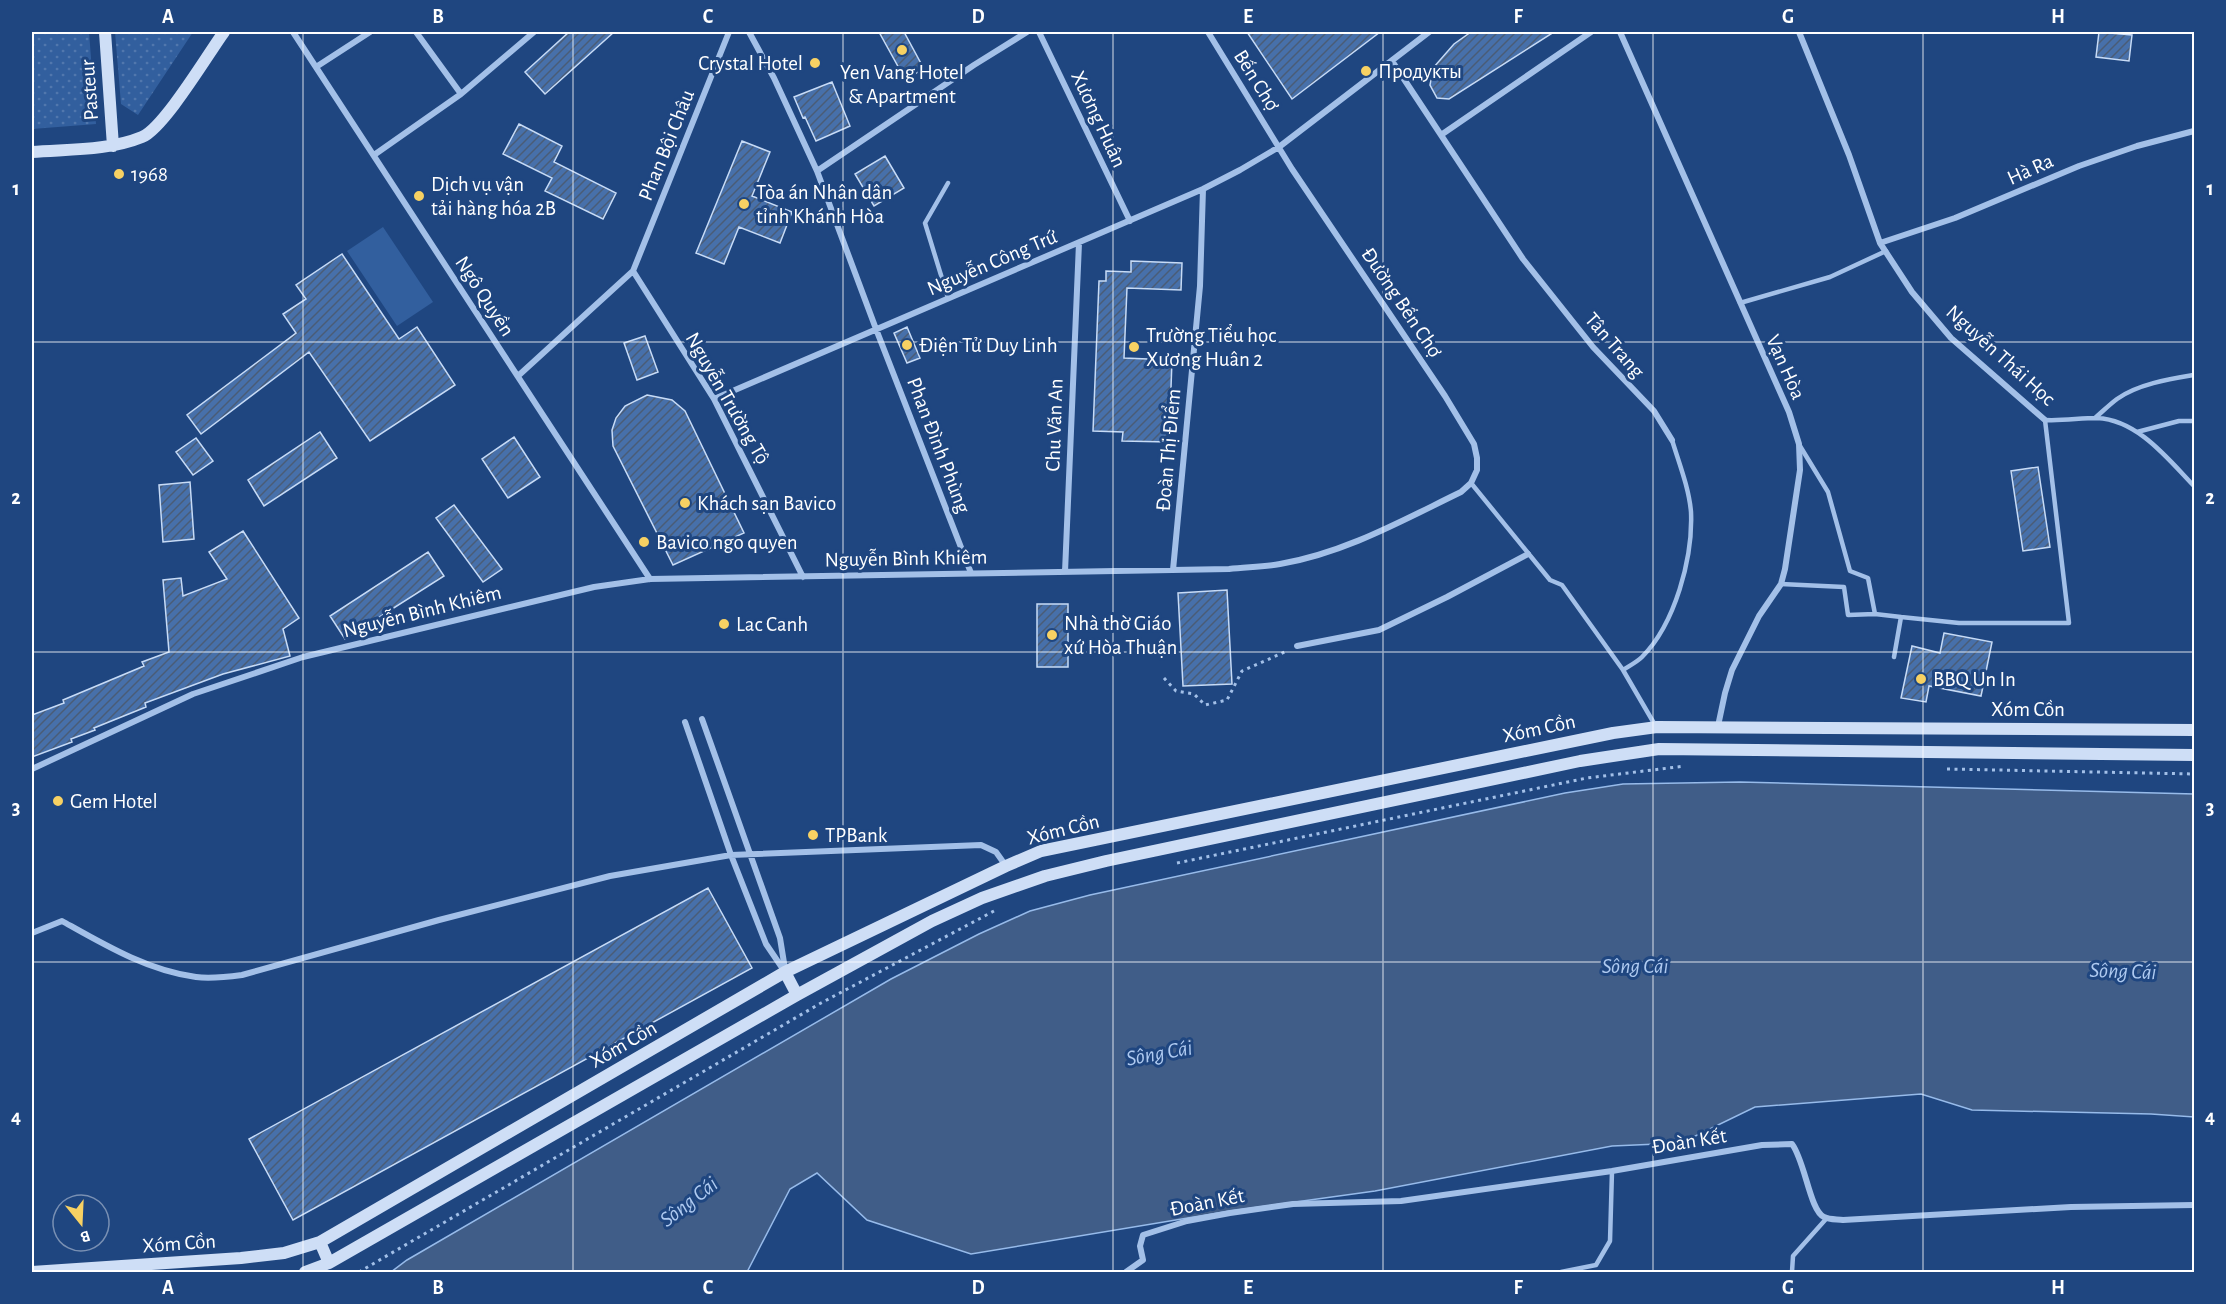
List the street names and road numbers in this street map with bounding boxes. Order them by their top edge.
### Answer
street label: Bến Chợ [1230,46,1284,115]
street label: Pasteur [77,58,102,121]
street label: Xương Huân [1067,68,1130,171]
street label: Phan Bội Châu [635,86,698,204]
street label: Hà Ra [2004,150,2057,189]
street label: Nguyễn Công Trứ [924,225,1060,299]
street label: Đường Bến Chợ [1357,244,1446,361]
street label: Ngô Quyền [451,252,518,340]
street label: Nguyễn Thái Học [1942,300,2060,410]
street label: Tân Trang [1581,309,1649,383]
street label: Nguyễn Trường Tộ [681,328,775,468]
street label: Vạn Hòa [1762,332,1809,403]
street label: Phan Đình Phùng [903,374,974,517]
street label: Chu Văn An [1042,378,1067,472]
street label: Đoàn Thị Điểm [1152,388,1184,512]
street label: Nguyễn Bình Khiêm [824,546,988,570]
street label: Nguyễn Bình Khiêm [340,581,504,641]
street label: Xóm Cồn [1991,699,2065,720]
street label: Xóm Cồn [1501,711,1577,746]
street label: Xóm Cồn [1025,810,1101,849]
street label: Xóm Cồn [586,1017,660,1072]
street label: Đoàn Kết [1650,1125,1728,1158]
street label: Đoàn Kết [1168,1185,1246,1220]
street label: Xóm Cồn [141,1230,217,1257]

